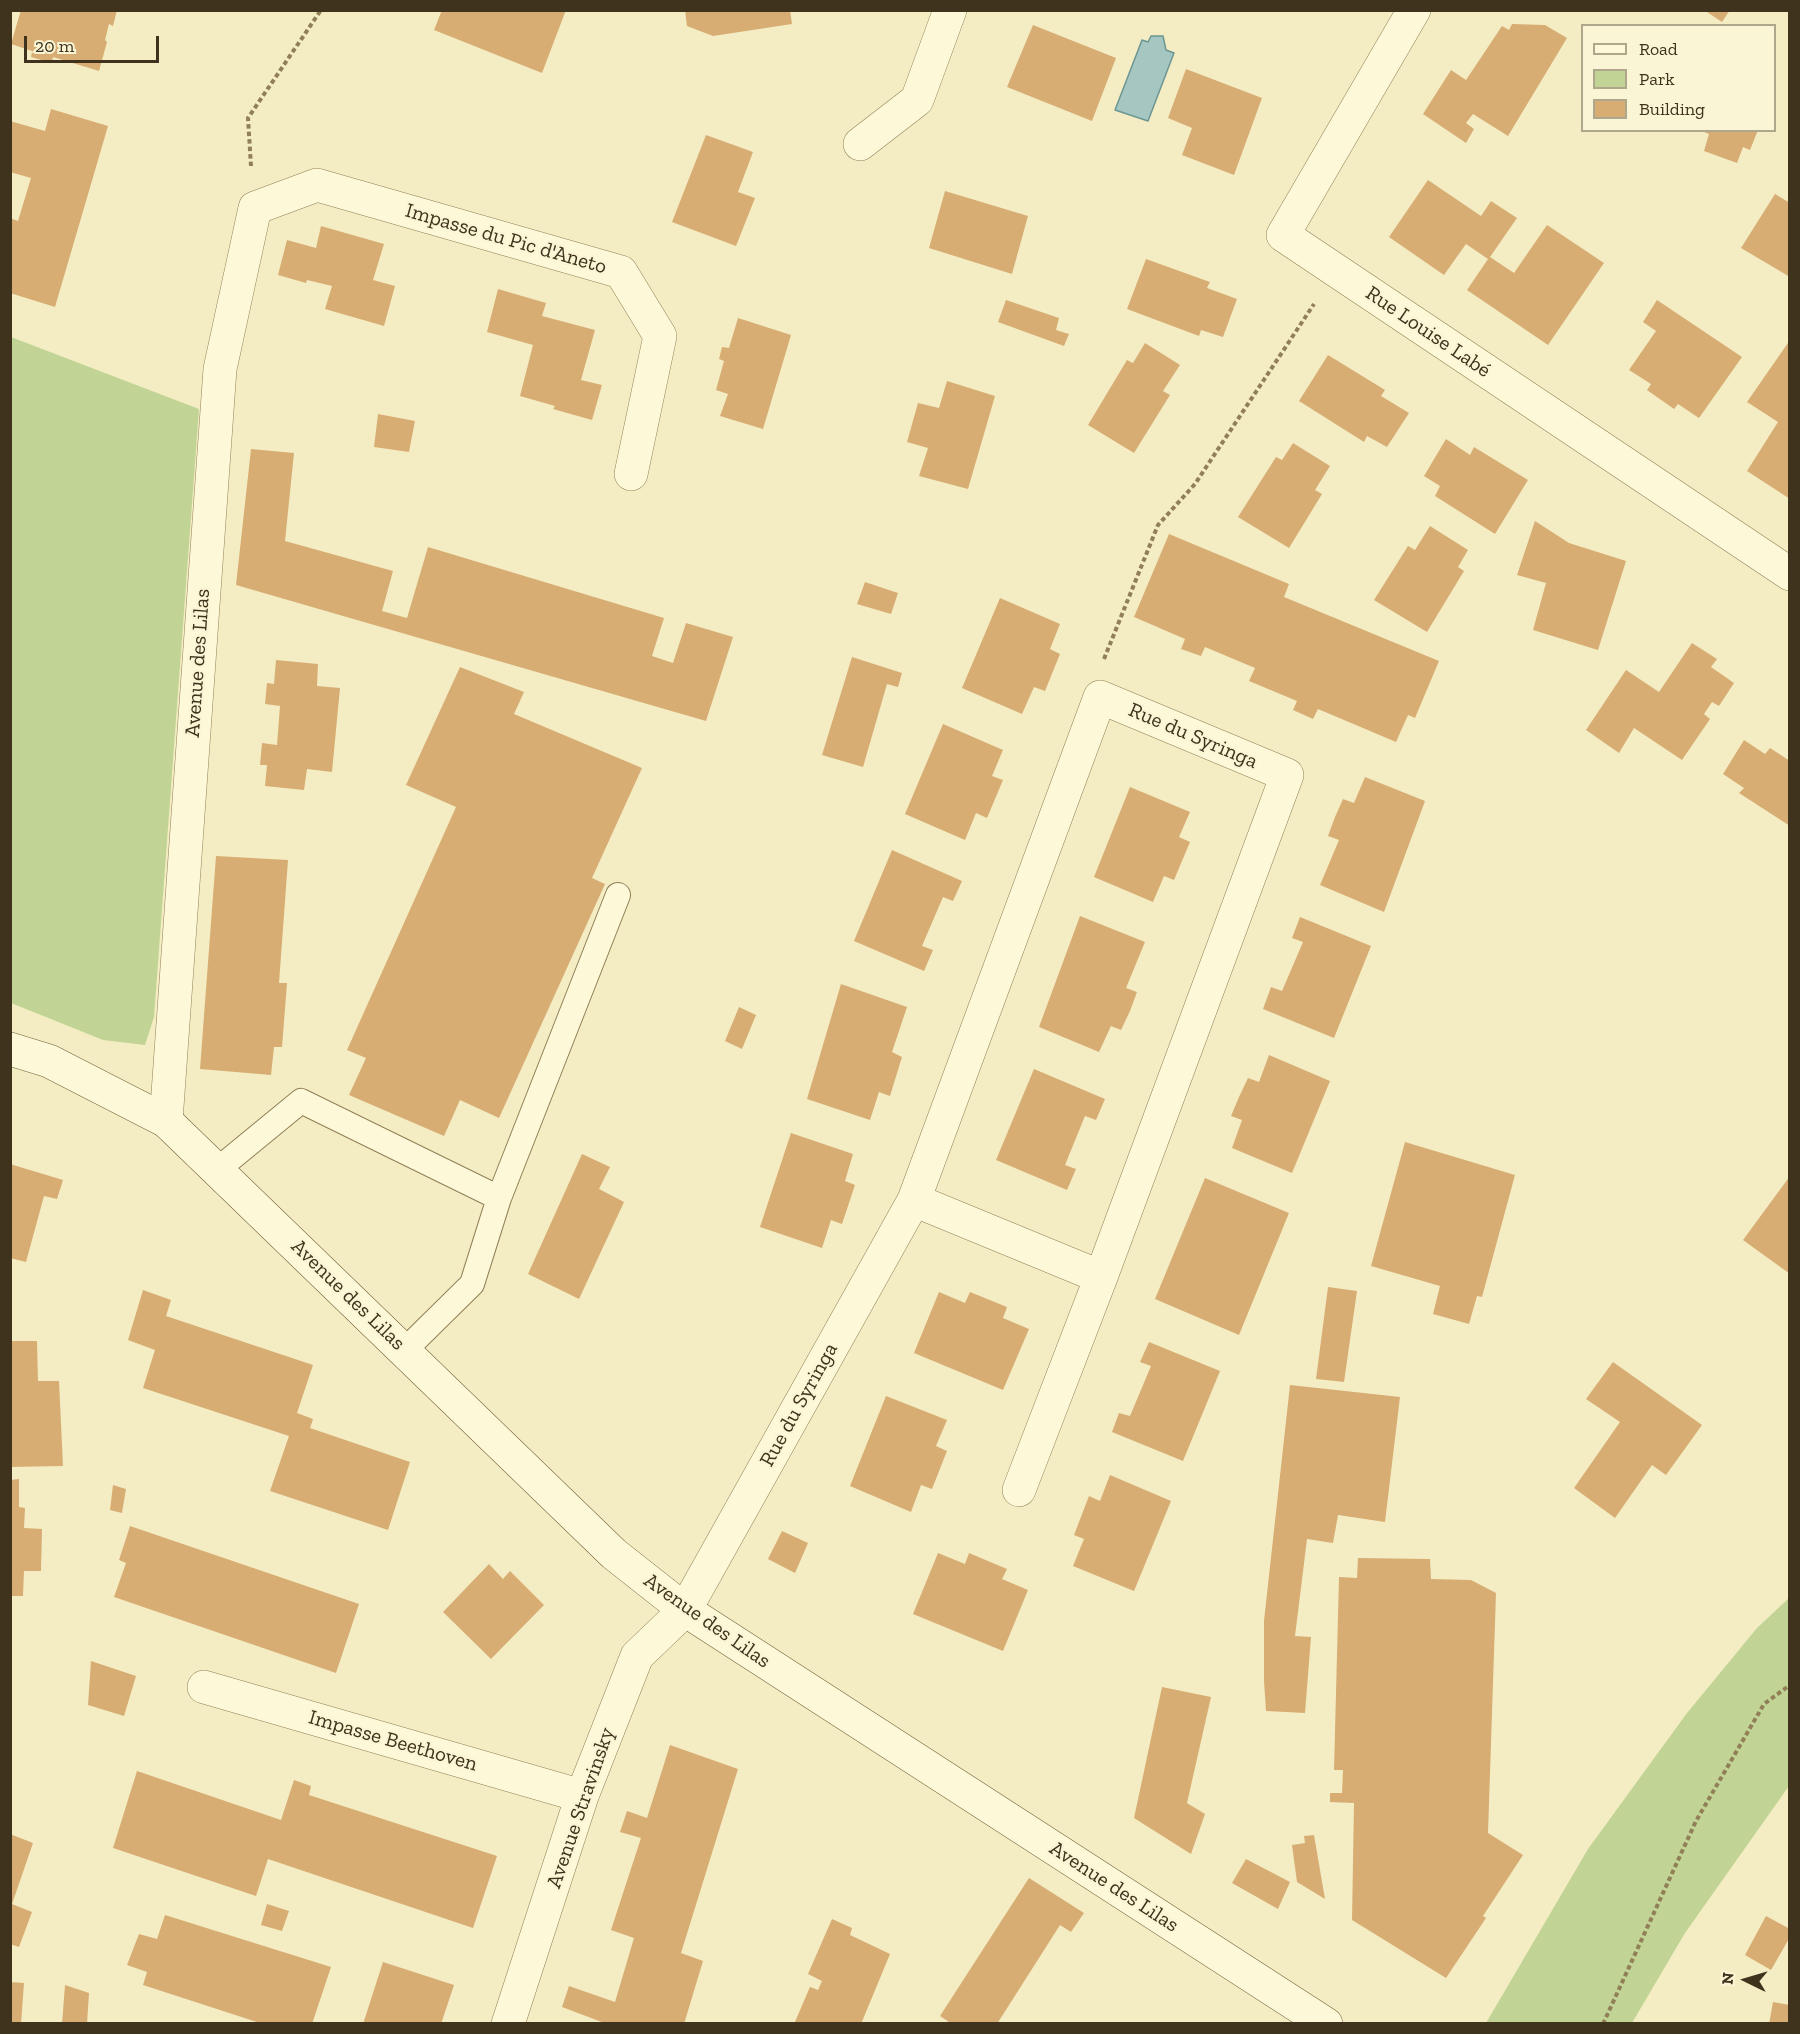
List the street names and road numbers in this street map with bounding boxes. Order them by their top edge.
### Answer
street label: Impasse du Pic d'Aneto [402,198,610,280]
street label: Rue Louise Labé [1361,281,1495,383]
street label: Avenue des Lilas [180,588,216,738]
street label: Rue du Syringa [1125,698,1261,774]
street label: Avenue des Lilas [286,1234,410,1356]
street label: Rue du Syringa [755,1339,843,1471]
street label: Avenue des Lilas [639,1568,775,1674]
street label: Impasse Beethoven [306,1705,480,1777]
street label: Avenue Stravinsky [542,1724,620,1892]
street label: Avenue des Lilas [1045,1836,1183,1938]

